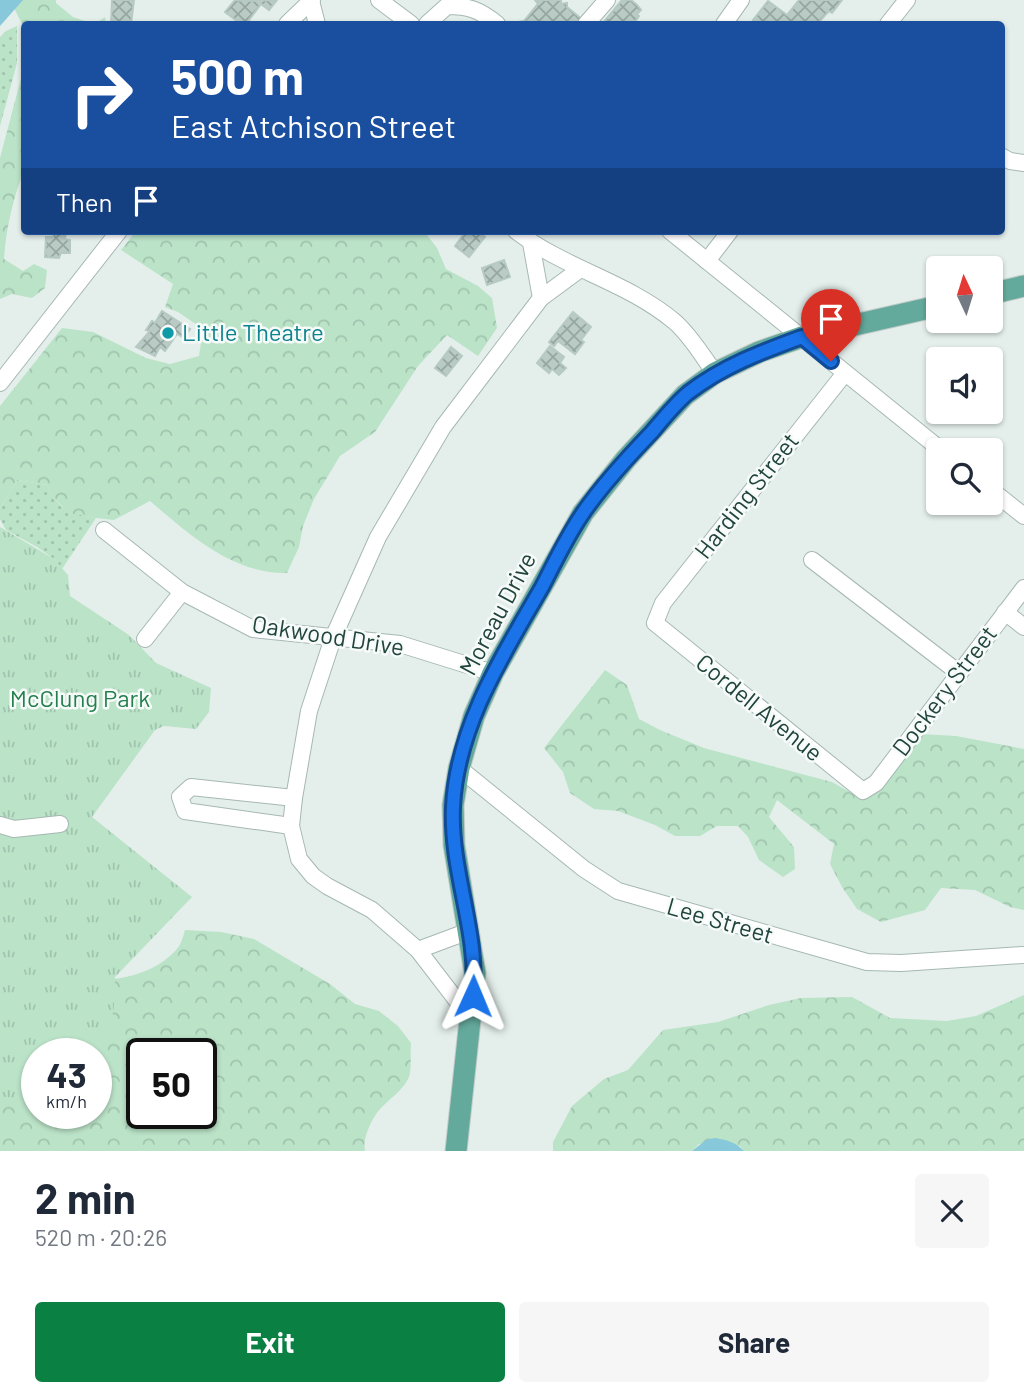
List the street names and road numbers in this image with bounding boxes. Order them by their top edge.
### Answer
street label: Harding Street [688,426,804,564]
street label: Moreau Drive [452,547,541,680]
street label: Oakwood Drive [250,608,406,661]
street label: Dockery Street [885,619,1002,761]
street label: Cordell Avenue [691,647,829,767]
street label: Lee Street [664,891,777,949]

